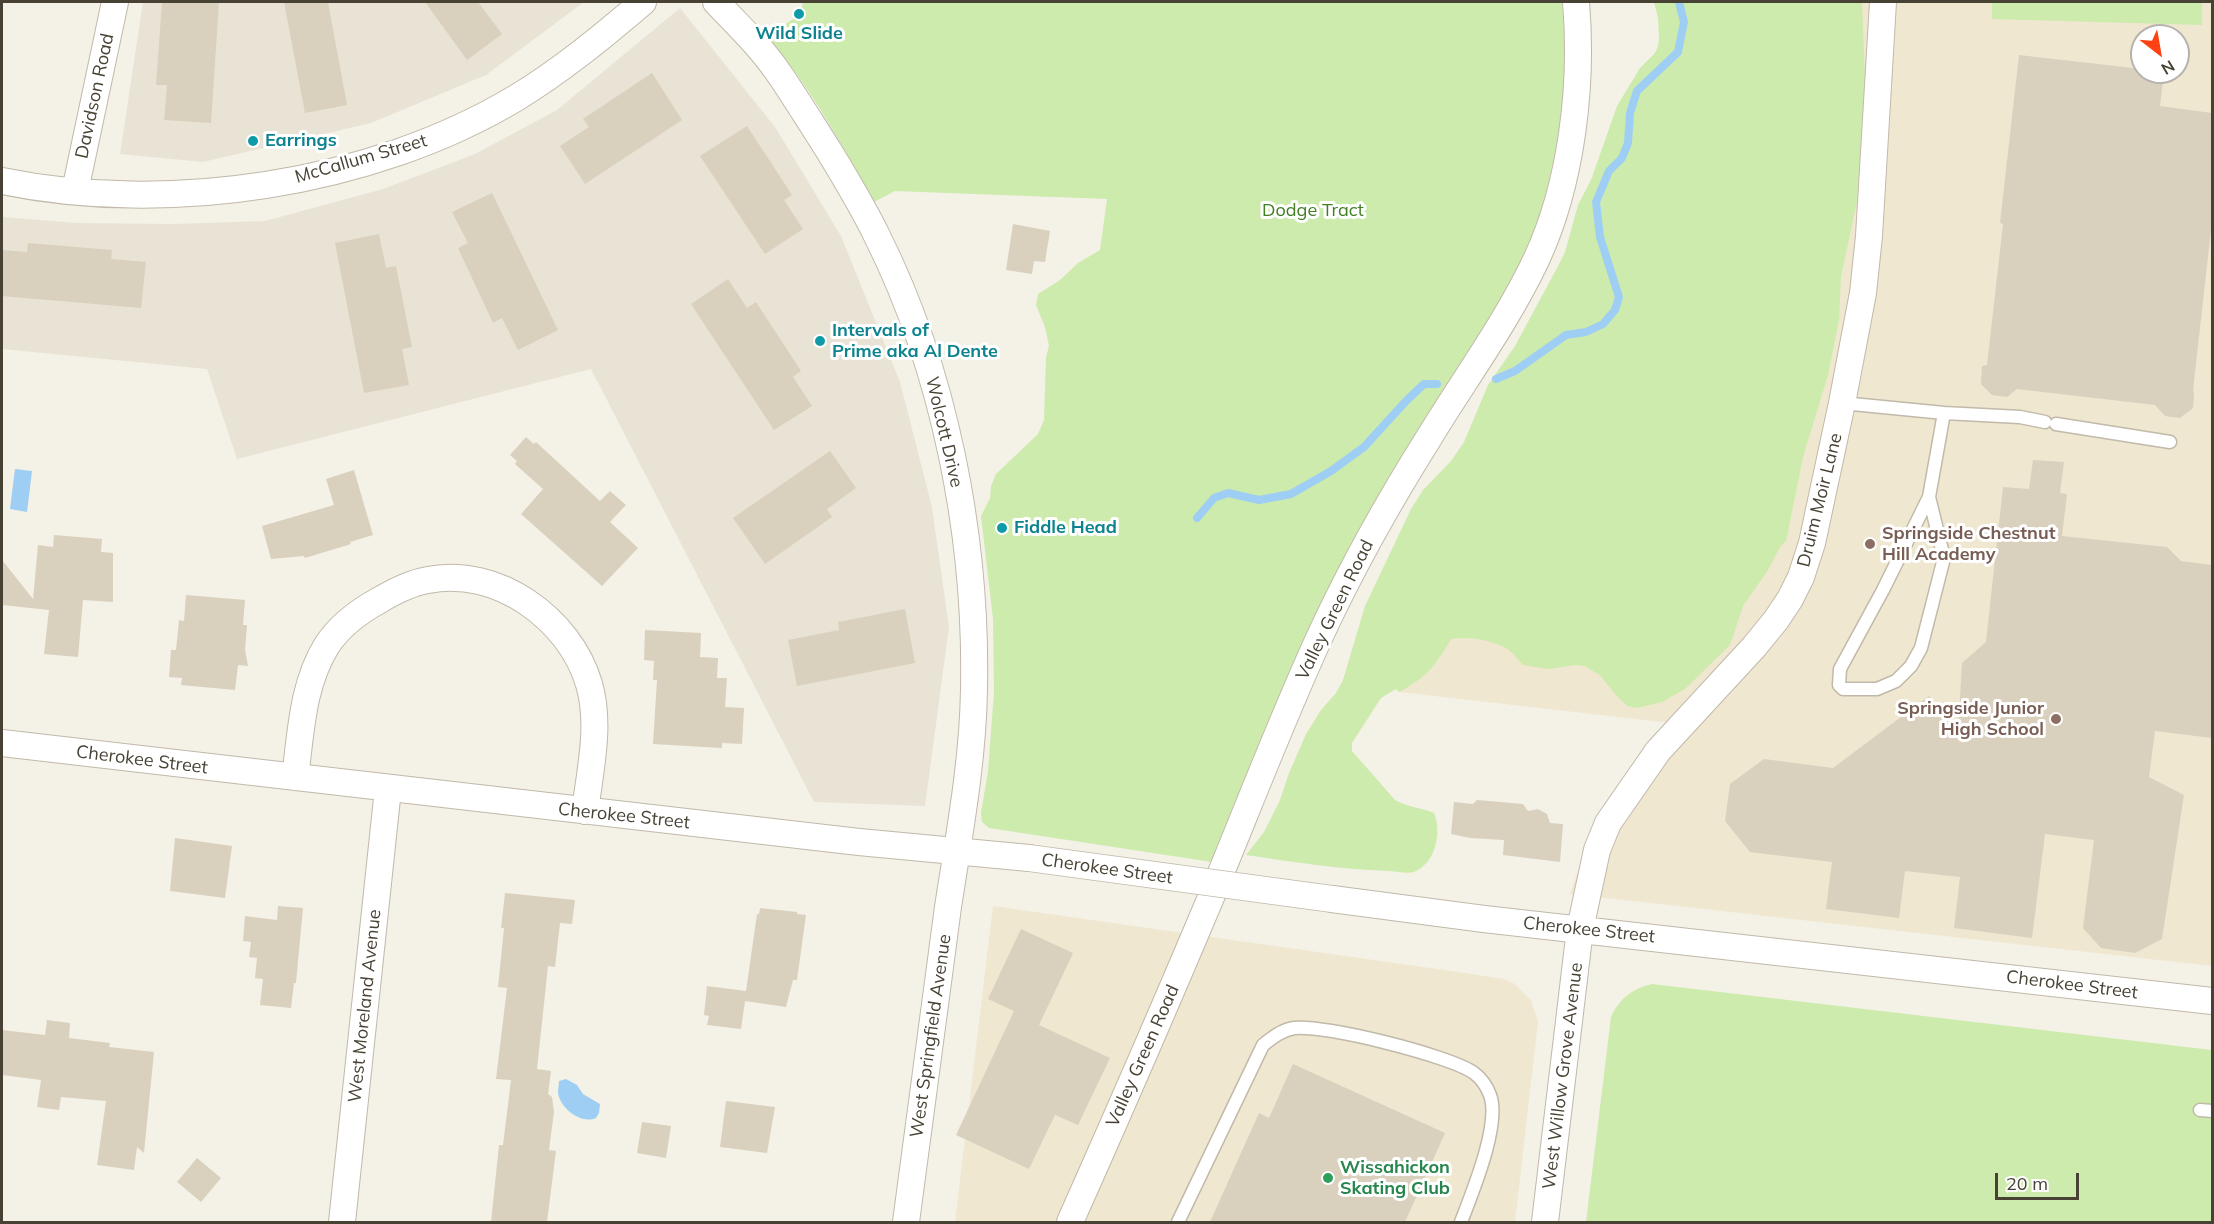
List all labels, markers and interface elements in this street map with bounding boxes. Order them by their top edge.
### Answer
marker: Wild Slide [792,7,806,21]
place label: Wild Slide [755,23,843,45]
north arrow [2130,24,2190,84]
street label: Davidson Road [71,31,119,161]
text: N [2158,56,2179,79]
place label: Earrings [265,130,337,152]
street label: McCallum Street [292,130,430,188]
marker: Earrings [246,134,260,148]
park label: Dodge Tract [1262,200,1364,222]
place label: Intervals of Prime aka Al Dente [832,320,998,362]
marker: Intervals of Prime aka Al Dente [813,334,827,348]
street label: Wolcott Drive [921,375,967,489]
street label: Druim Moir Lane [1793,431,1847,569]
place label: Fiddle Head [1014,517,1117,539]
marker: Fiddle Head [995,521,1009,535]
place label: Springside Chestnut Hill Academy [1882,523,2055,566]
street label: Valley Green Road [1292,536,1378,684]
marker: Springside Chestnut Hill Academy [1863,537,1877,551]
place label: Springside Junior High School [1897,698,2044,740]
marker: Springside Junior High School [2049,712,2063,726]
street label: Cherokee Street [75,741,209,779]
street label: Cherokee Street [557,798,691,834]
street label: Cherokee Street [1040,849,1174,889]
street label: West Moreland Avenue [344,908,386,1104]
street label: Cherokee Street [1522,912,1656,948]
street label: West Springfield Avenue [906,933,956,1139]
street label: West Willow Grove Avenue [1538,961,1588,1191]
street label: Cherokee Street [2005,966,2139,1004]
street label: Valley Green Road [1102,982,1184,1130]
place label: Wissahickon Skating Club [1340,1157,1450,1200]
scale bar [1998,1161,2082,1199]
marker: Wissahickon Skating Club [1321,1171,1335,1185]
text: 20 m [2006,1172,2048,1195]

